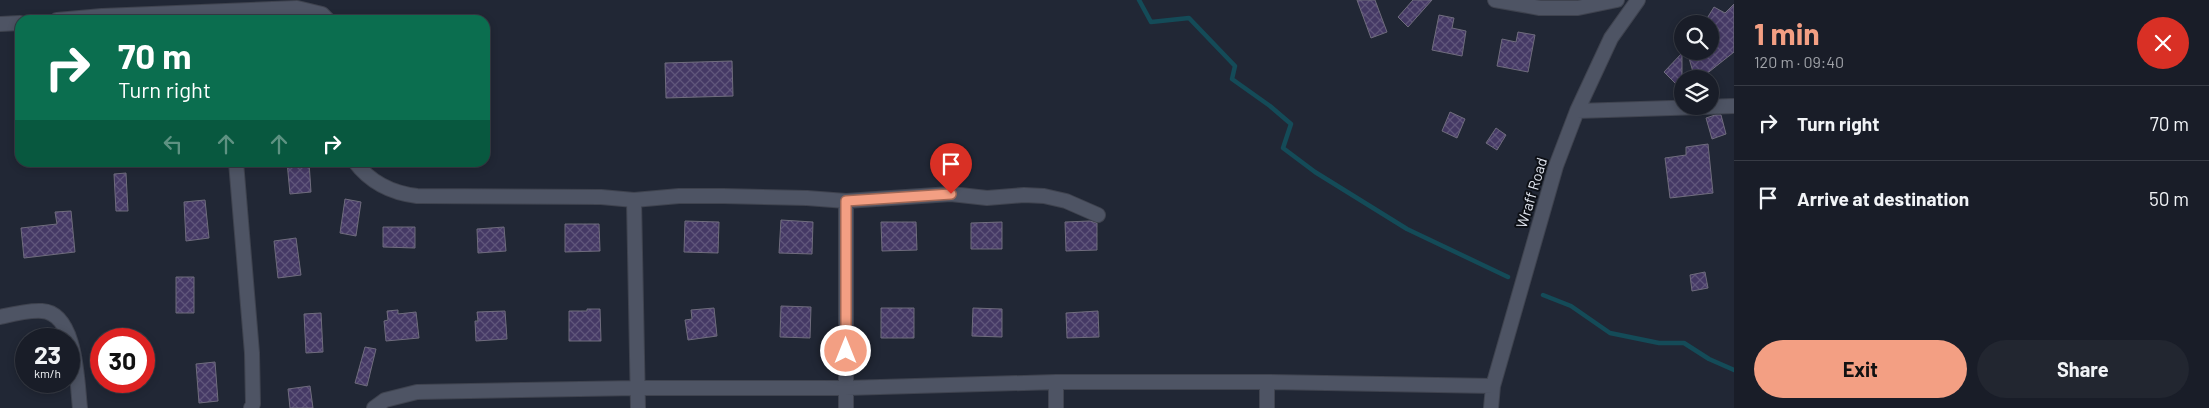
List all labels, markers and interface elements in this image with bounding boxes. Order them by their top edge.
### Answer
map controls [1674,15,1719,115]
button: search [1674,15,1719,60]
text: 1 min [1754,15,1820,51]
button: close [2137,17,2189,69]
text: 70 m [118,34,192,76]
icon: right [35,35,100,100]
text: 120 m · 09:40 [1754,52,1844,71]
button: layers [1674,70,1719,115]
text: Turn right [118,76,211,102]
icon: right [1754,109,1782,137]
text: Turn right [1797,112,1879,135]
text: 70 m [2150,112,2189,135]
icon: left [159,130,187,158]
icon: ahead [212,130,240,158]
icon: ahead [265,130,293,158]
icon: right [318,130,346,158]
pin [930,143,972,194]
icon: arrive [937,150,965,178]
street label: Wraff Road [1512,155,1550,230]
icon: arrive [1754,184,1782,212]
text: Arrive at destination [1797,187,1969,210]
text: 50 m [2149,187,2189,210]
position arrow [819,324,871,376]
speed limit sign: 30 [90,328,155,393]
text: 23 [34,339,61,369]
button: Exit [1754,340,1967,398]
button: Share [1977,340,2189,398]
text: km/h [34,366,61,380]

